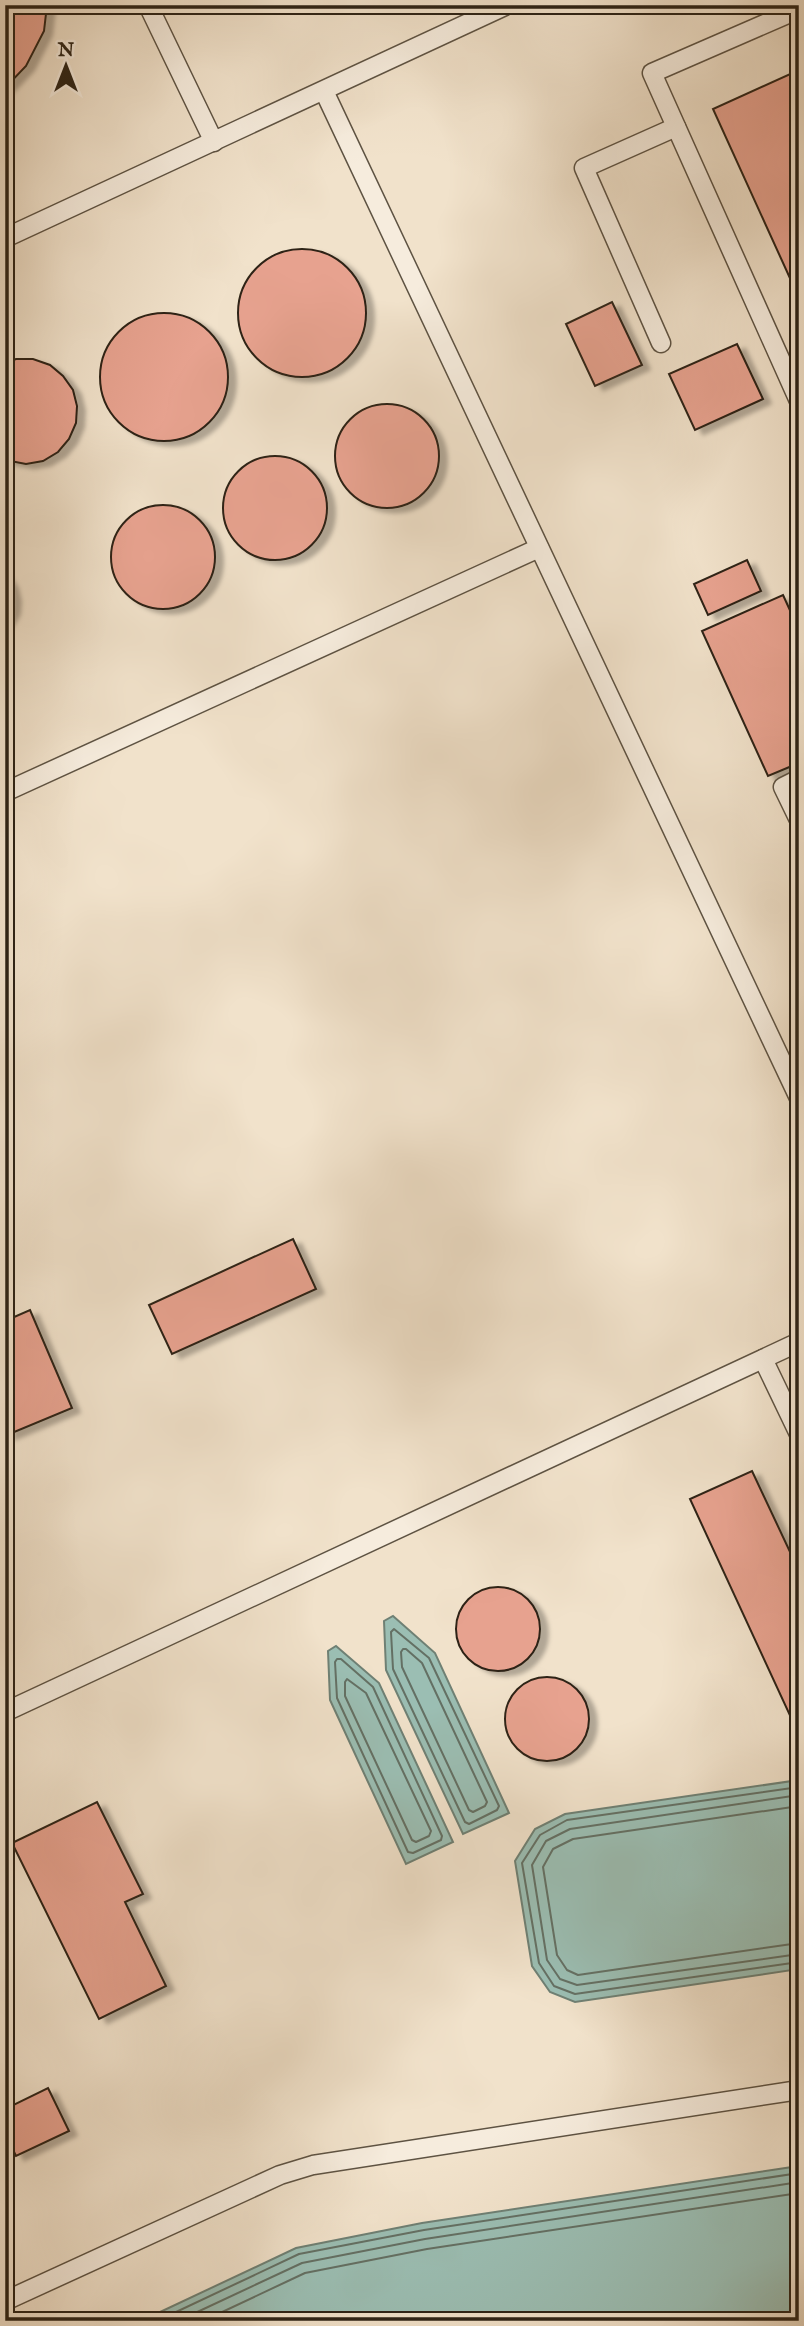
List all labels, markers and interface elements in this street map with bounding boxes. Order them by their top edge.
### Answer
north arrow [32,32,102,102]
text: N [57,39,75,63]

